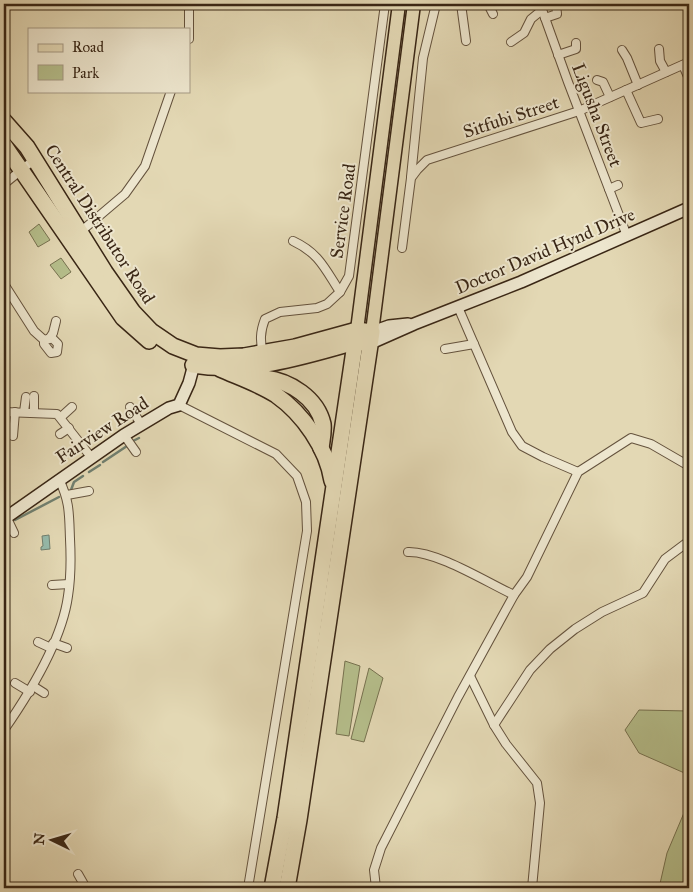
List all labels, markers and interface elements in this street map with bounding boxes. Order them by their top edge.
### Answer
legend [28,28,190,92]
text: Road [72,38,104,56]
street label: Ligusha Street [566,60,627,171]
text: Park [72,64,99,82]
street label: Sitfubi Street [460,91,562,143]
street label: Central Distributor Road [40,140,160,308]
street label: Service Road [325,162,361,260]
street label: Doctor David Hynd Drive [452,203,638,299]
street label: Fairview Road [52,392,152,468]
north arrow [28,814,78,864]
text: N [31,832,49,846]

